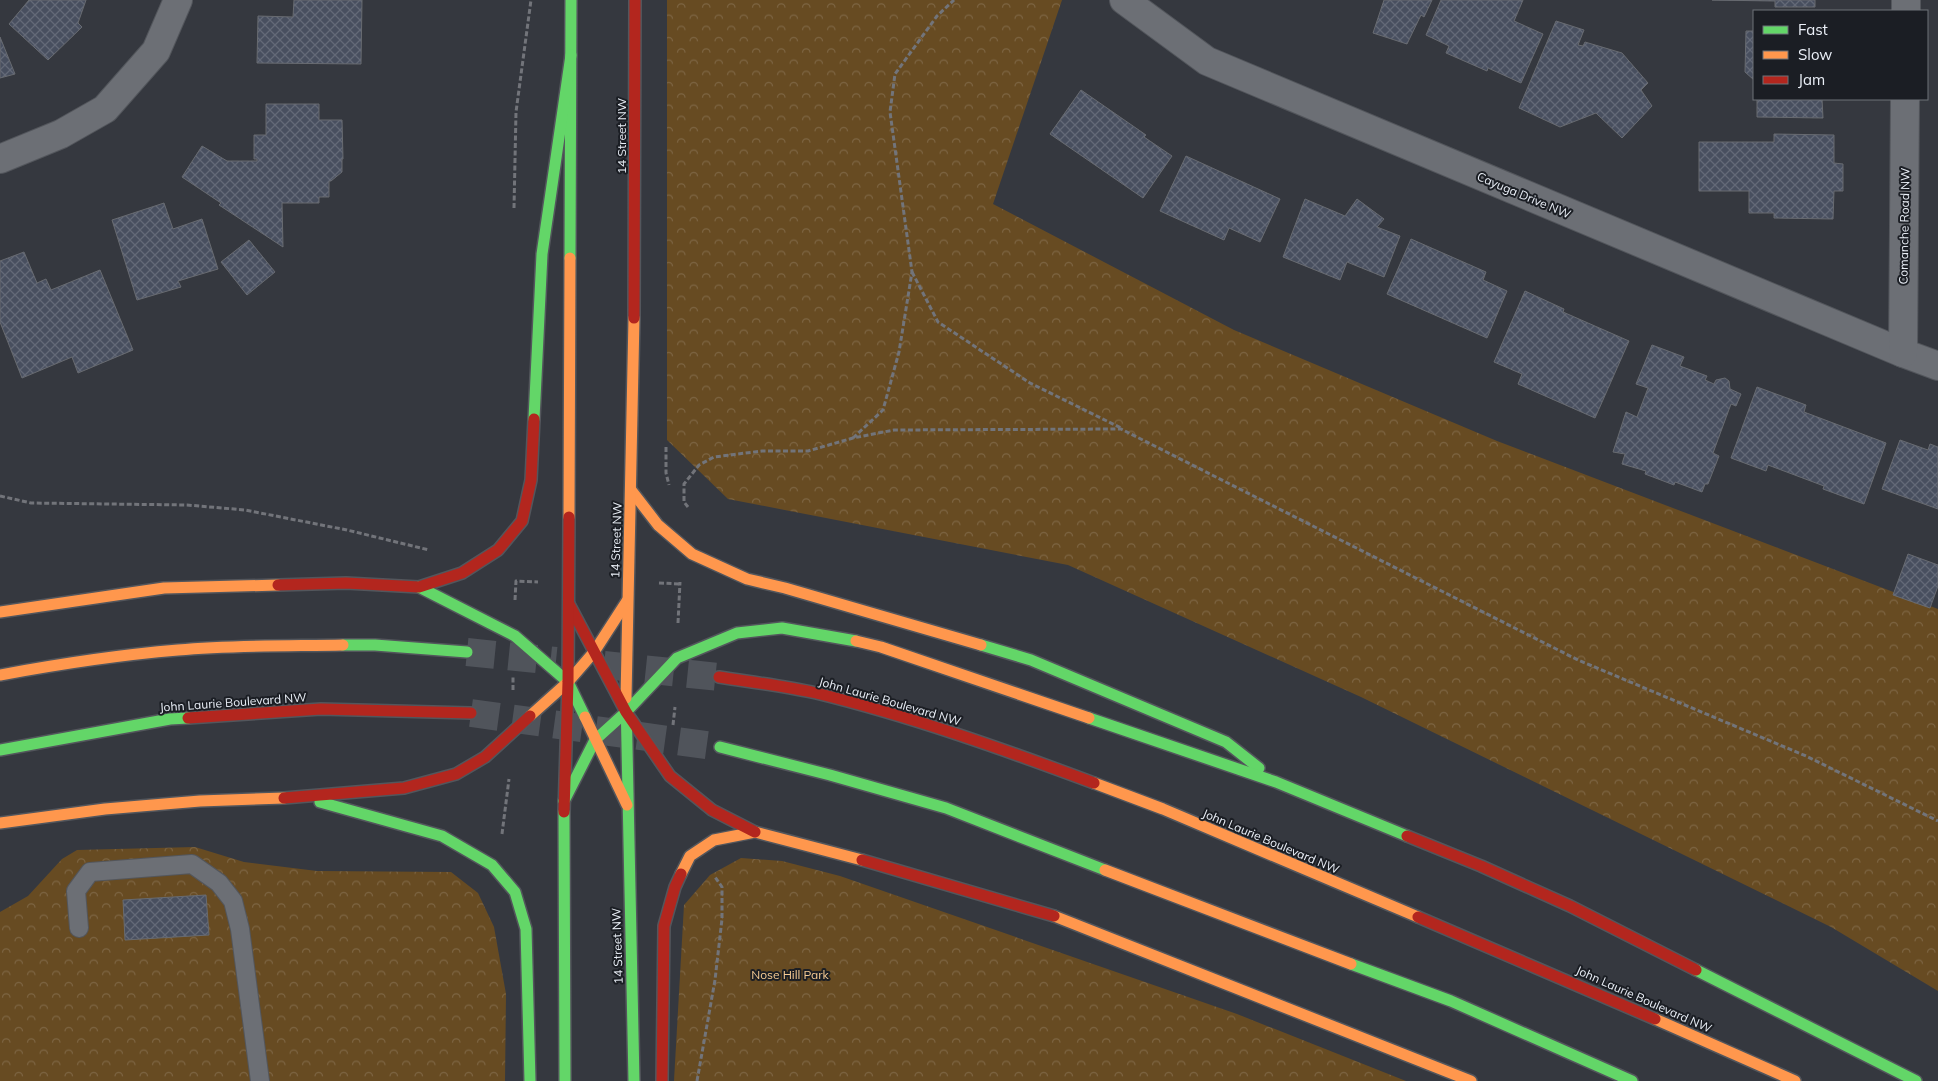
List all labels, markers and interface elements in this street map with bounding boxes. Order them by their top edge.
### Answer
legend [1753,10,1928,100]
text: Fast [1798,20,1828,39]
text: Slow [1798,45,1832,64]
text: Jam [1798,70,1825,89]
street label: 14 Street NW [614,98,629,174]
street label: Comanche Road NW [1895,167,1913,285]
street label: Cayuga Drive NW [1475,168,1573,222]
street label: 14 Street NW [607,502,625,578]
street label: John Laurie Boulevard NW [817,674,963,728]
street label: John Laurie Boulevard NW [159,689,307,715]
street label: John Laurie Boulevard NW [1200,805,1342,877]
street label: 14 Street NW [608,908,626,984]
street label: John Laurie Boulevard NW [1574,962,1714,1036]
park label: Nose Hill Park [751,967,830,982]

